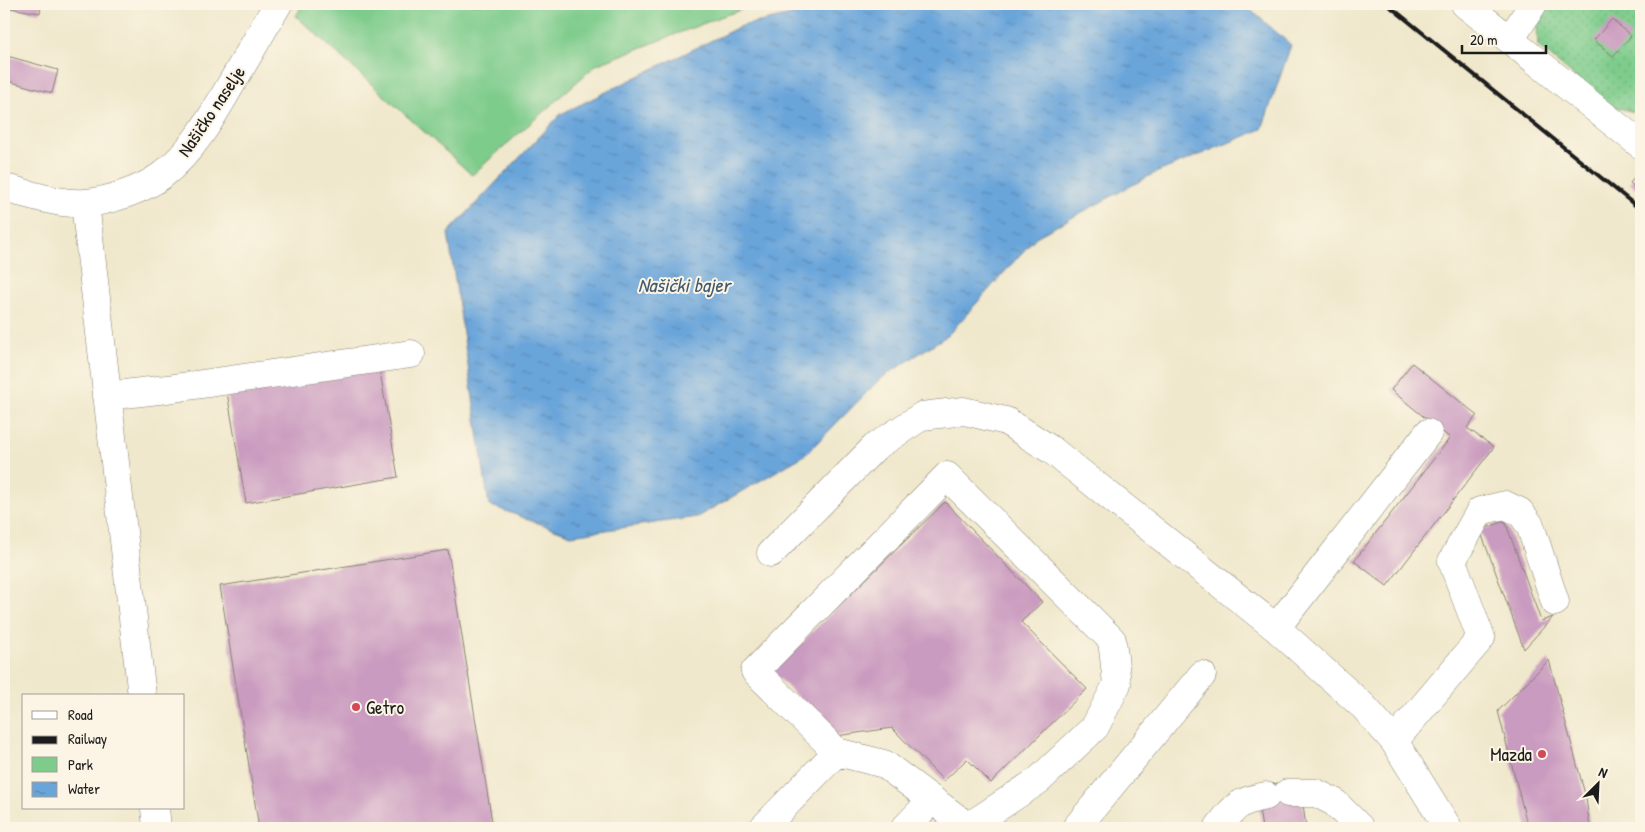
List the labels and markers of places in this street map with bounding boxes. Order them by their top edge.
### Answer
place label: Getro [366,694,405,720]
marker: Getro [350,701,362,713]
place label: Mazda [1490,741,1533,767]
marker: Mazda [1536,748,1548,760]

